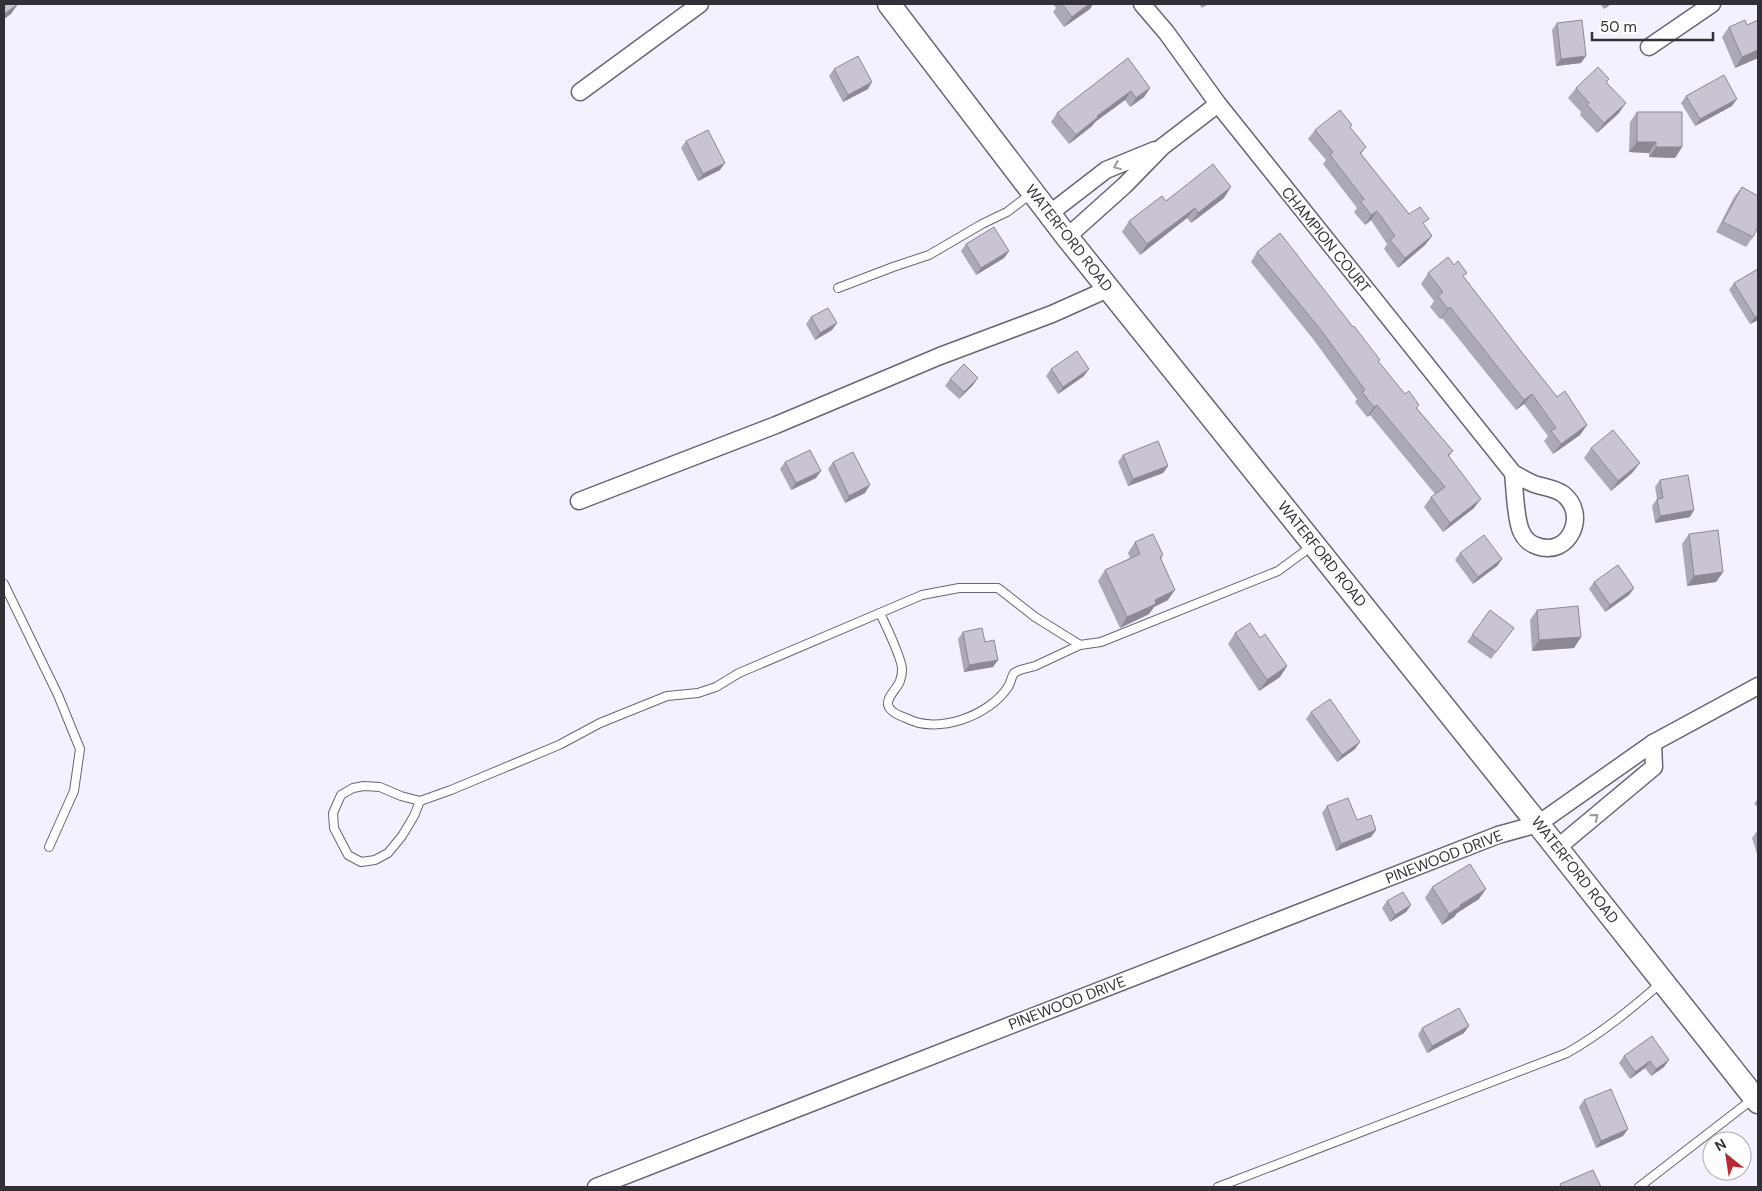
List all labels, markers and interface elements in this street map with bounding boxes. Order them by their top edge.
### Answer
scale bar [1592,10,1713,42]
text: 50 m [1600,17,1637,37]
one-way arrow [1113,160,1122,170]
street label: WATERFORD ROAD [1021,180,1117,296]
street label: CHAMPION COURT [1277,183,1375,297]
street label: WATERFORD ROAD [1273,497,1371,611]
street label: WATERFORD ROAD [1527,812,1623,928]
one-way arrow [1589,813,1598,822]
street label: PINEWOOD DRIVE [1383,825,1505,889]
street label: PINEWOOD DRIVE [1006,971,1128,1035]
north arrow [1702,1131,1752,1181]
text: N [1712,1134,1729,1155]

